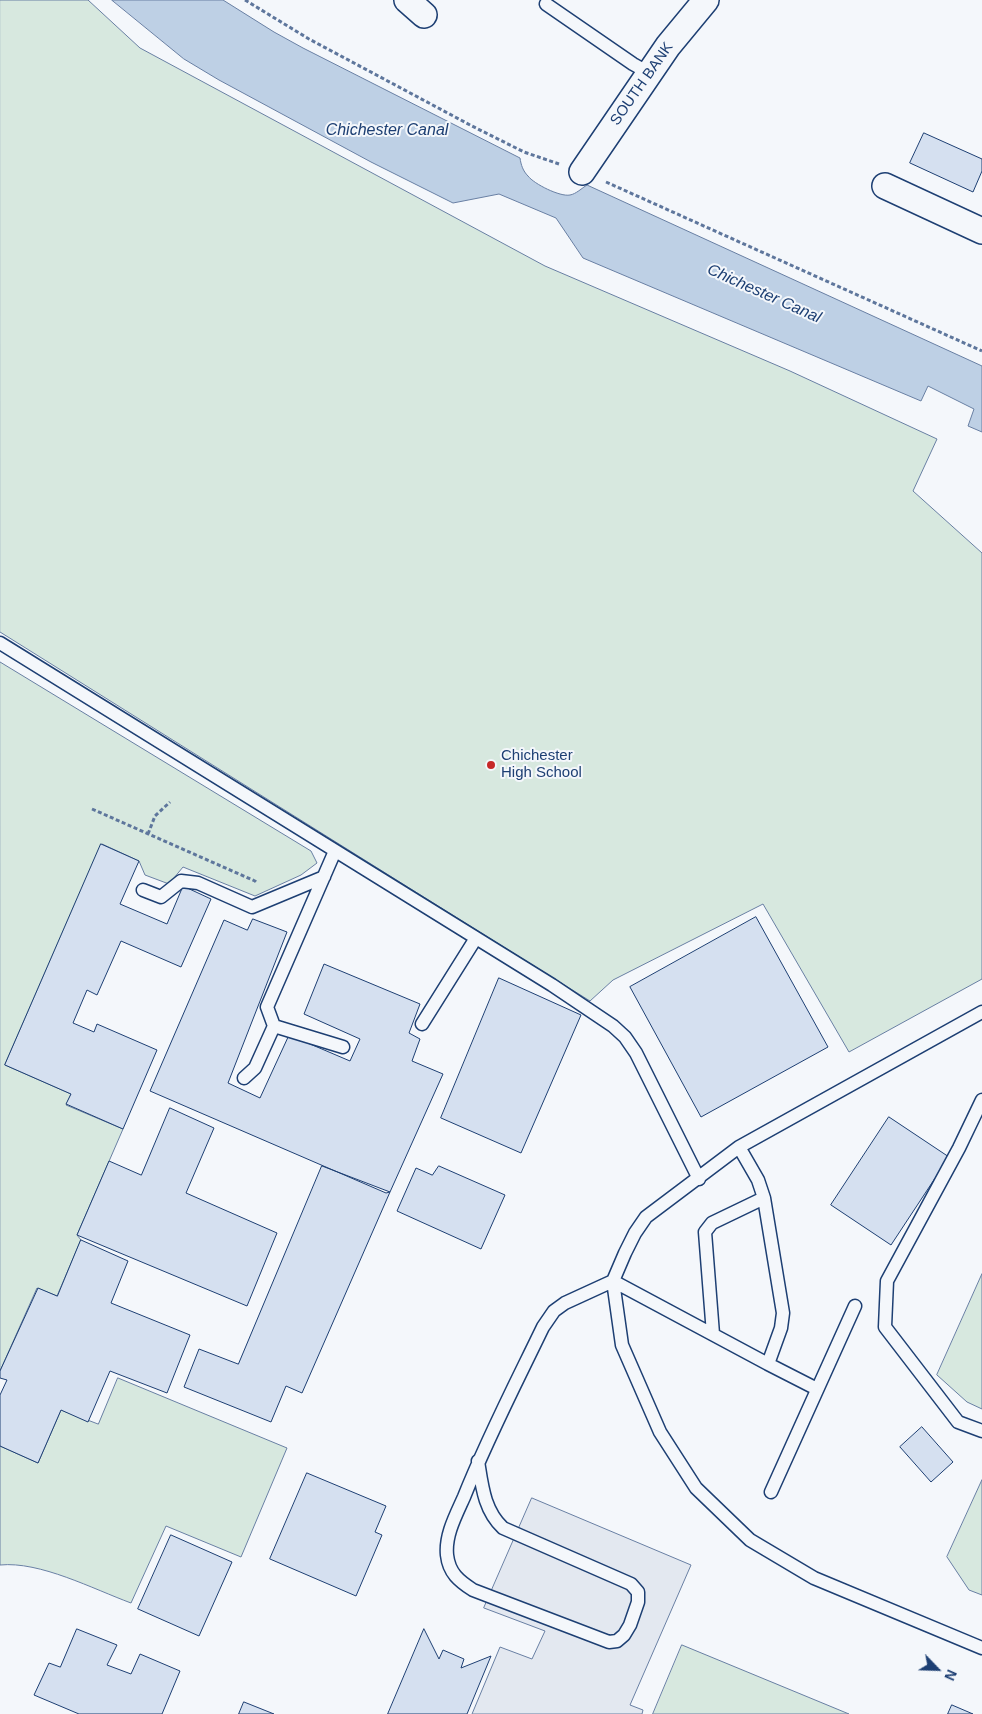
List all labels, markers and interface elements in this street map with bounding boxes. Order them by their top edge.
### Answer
street label: SOUTH BANK [607,39,677,129]
water label: Chichester Canal [326,121,448,141]
water label: Chichester Canal [704,260,824,328]
place label: Chichester High School [501,747,582,782]
marker: Chichester High School [485,759,497,771]
north arrow [912,1644,962,1694]
text: N [941,1667,960,1683]

